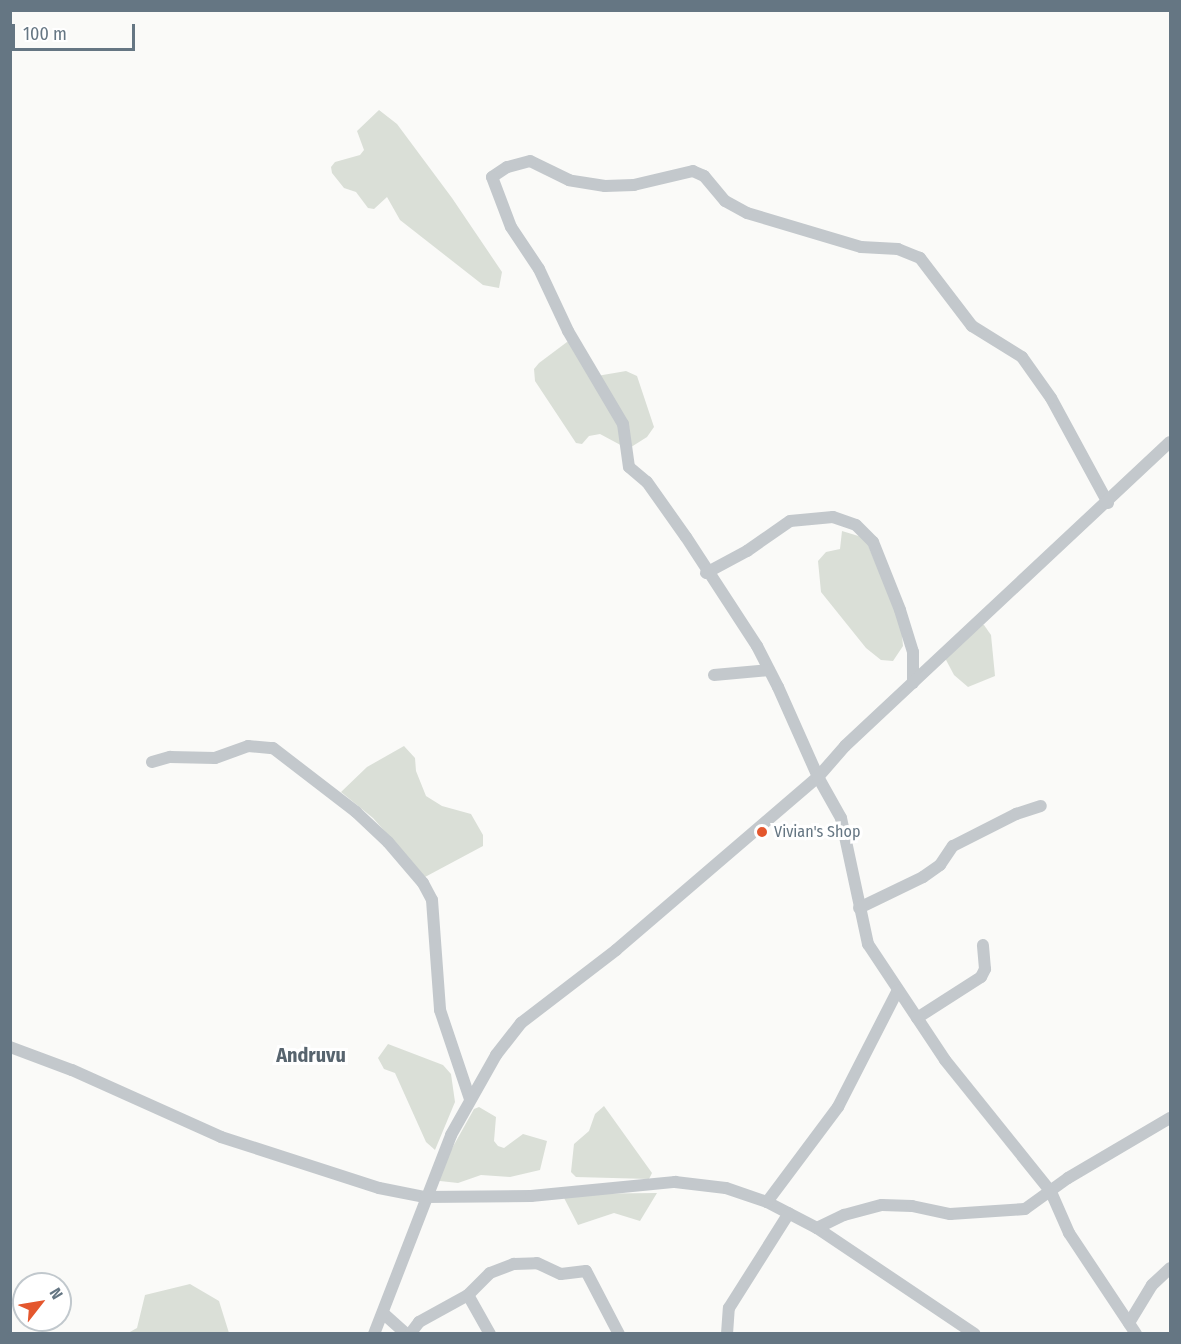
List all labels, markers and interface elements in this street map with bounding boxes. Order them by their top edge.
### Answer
scale bar [15,12,138,50]
text: 100 m [23,23,67,45]
place label: Vivian's Shop [774,822,860,842]
marker: Vivian's Shop [755,825,769,839]
district label: Andruvu [276,1043,346,1067]
north arrow [12,1272,72,1332]
text: N [46,1284,67,1303]

